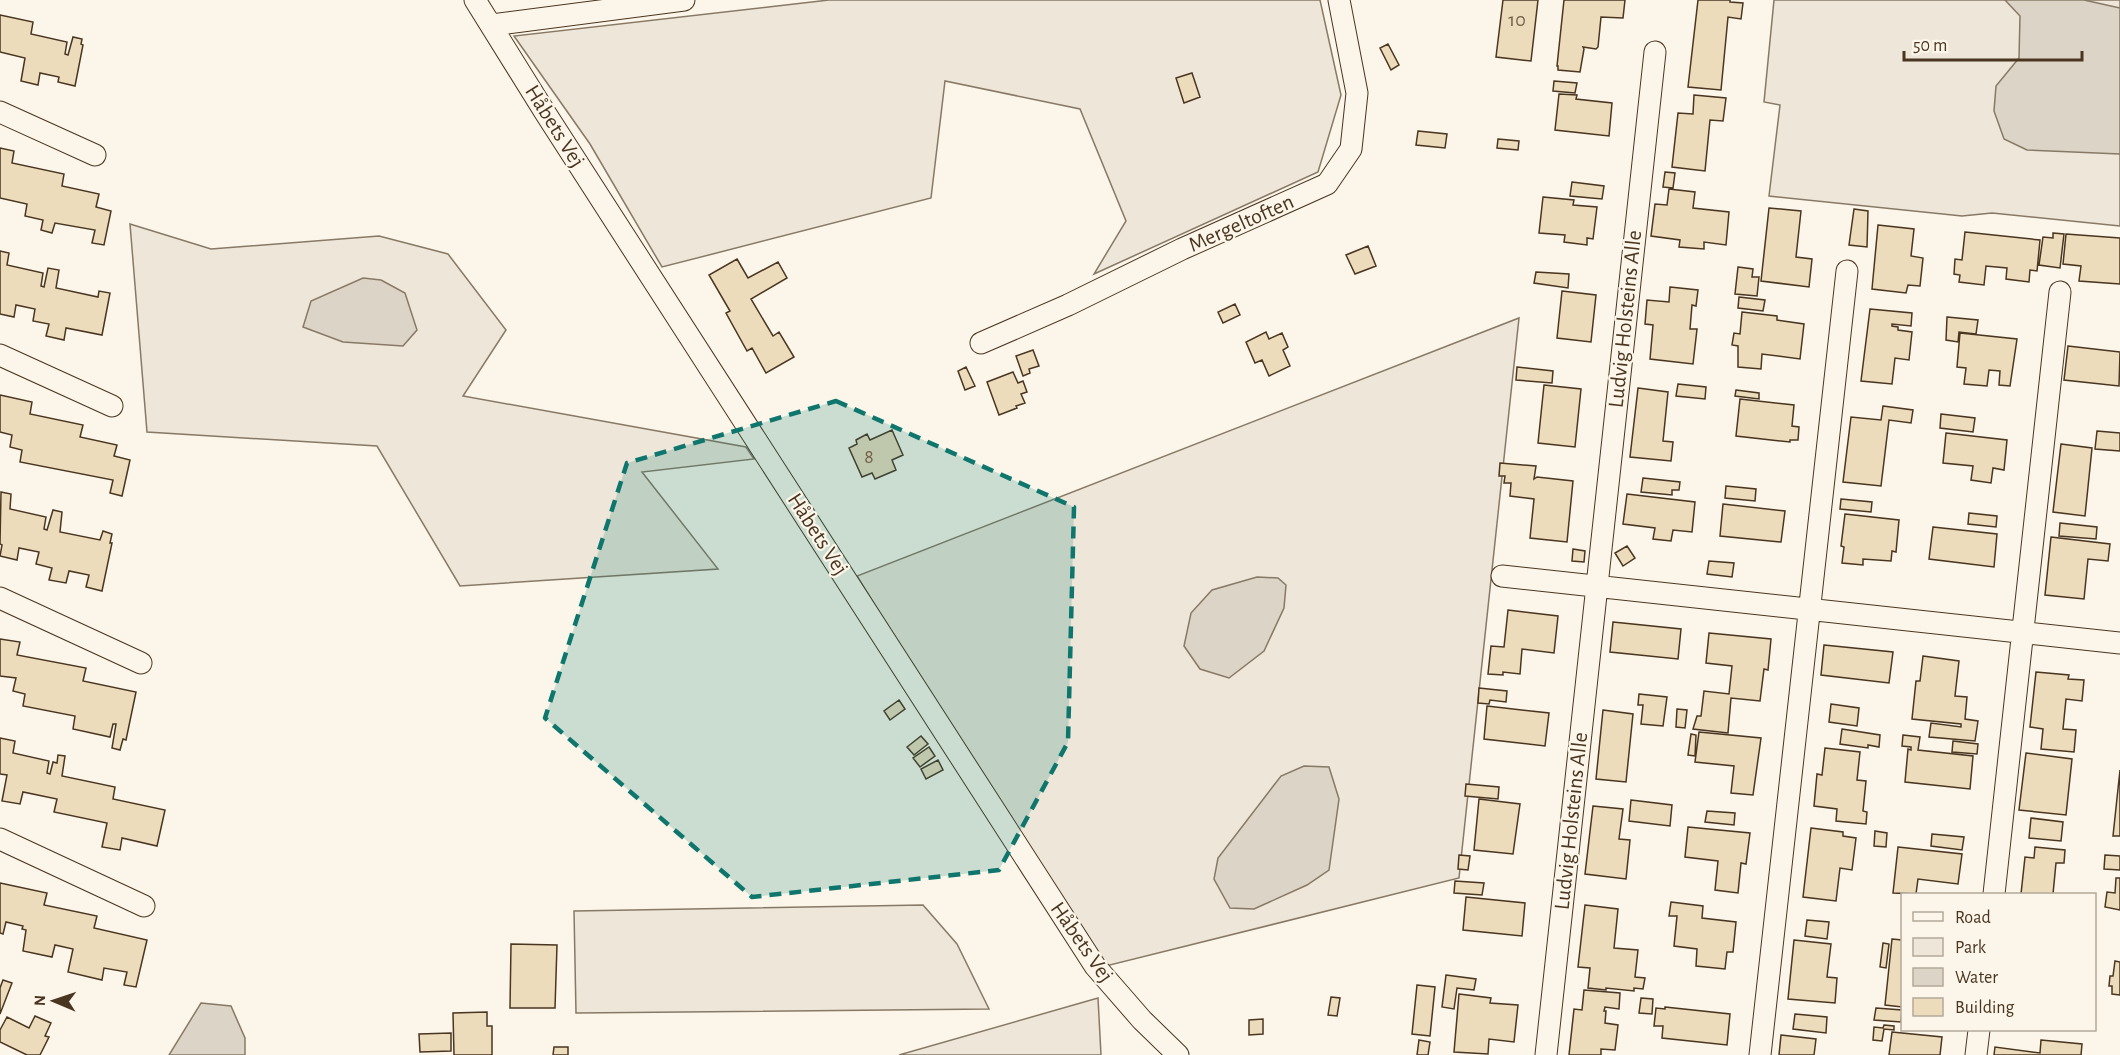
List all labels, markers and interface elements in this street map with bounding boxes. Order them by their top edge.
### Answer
house number: 10 [1508,10,1526,30]
scale bar [1904,24,2082,62]
text: 50 m [1913,37,1947,55]
street label: Håbets Vej [521,81,589,171]
street label: Mergeltoften [1185,190,1297,256]
street label: Ludvig Holsteins Alle [1605,229,1645,409]
house number: 8 [864,447,874,467]
street label: Håbets Vej [784,489,852,579]
street label: Ludvig Holsteins Alle [1551,731,1591,911]
legend [1901,893,2096,1031]
street label: Håbets Vej [1046,898,1118,986]
text: Road [1955,909,1991,927]
text: Park [1955,939,1987,957]
text: Water [1955,969,1998,987]
north arrow [24,971,84,1031]
text: N [32,995,48,1006]
text: Building [1955,999,2015,1017]

